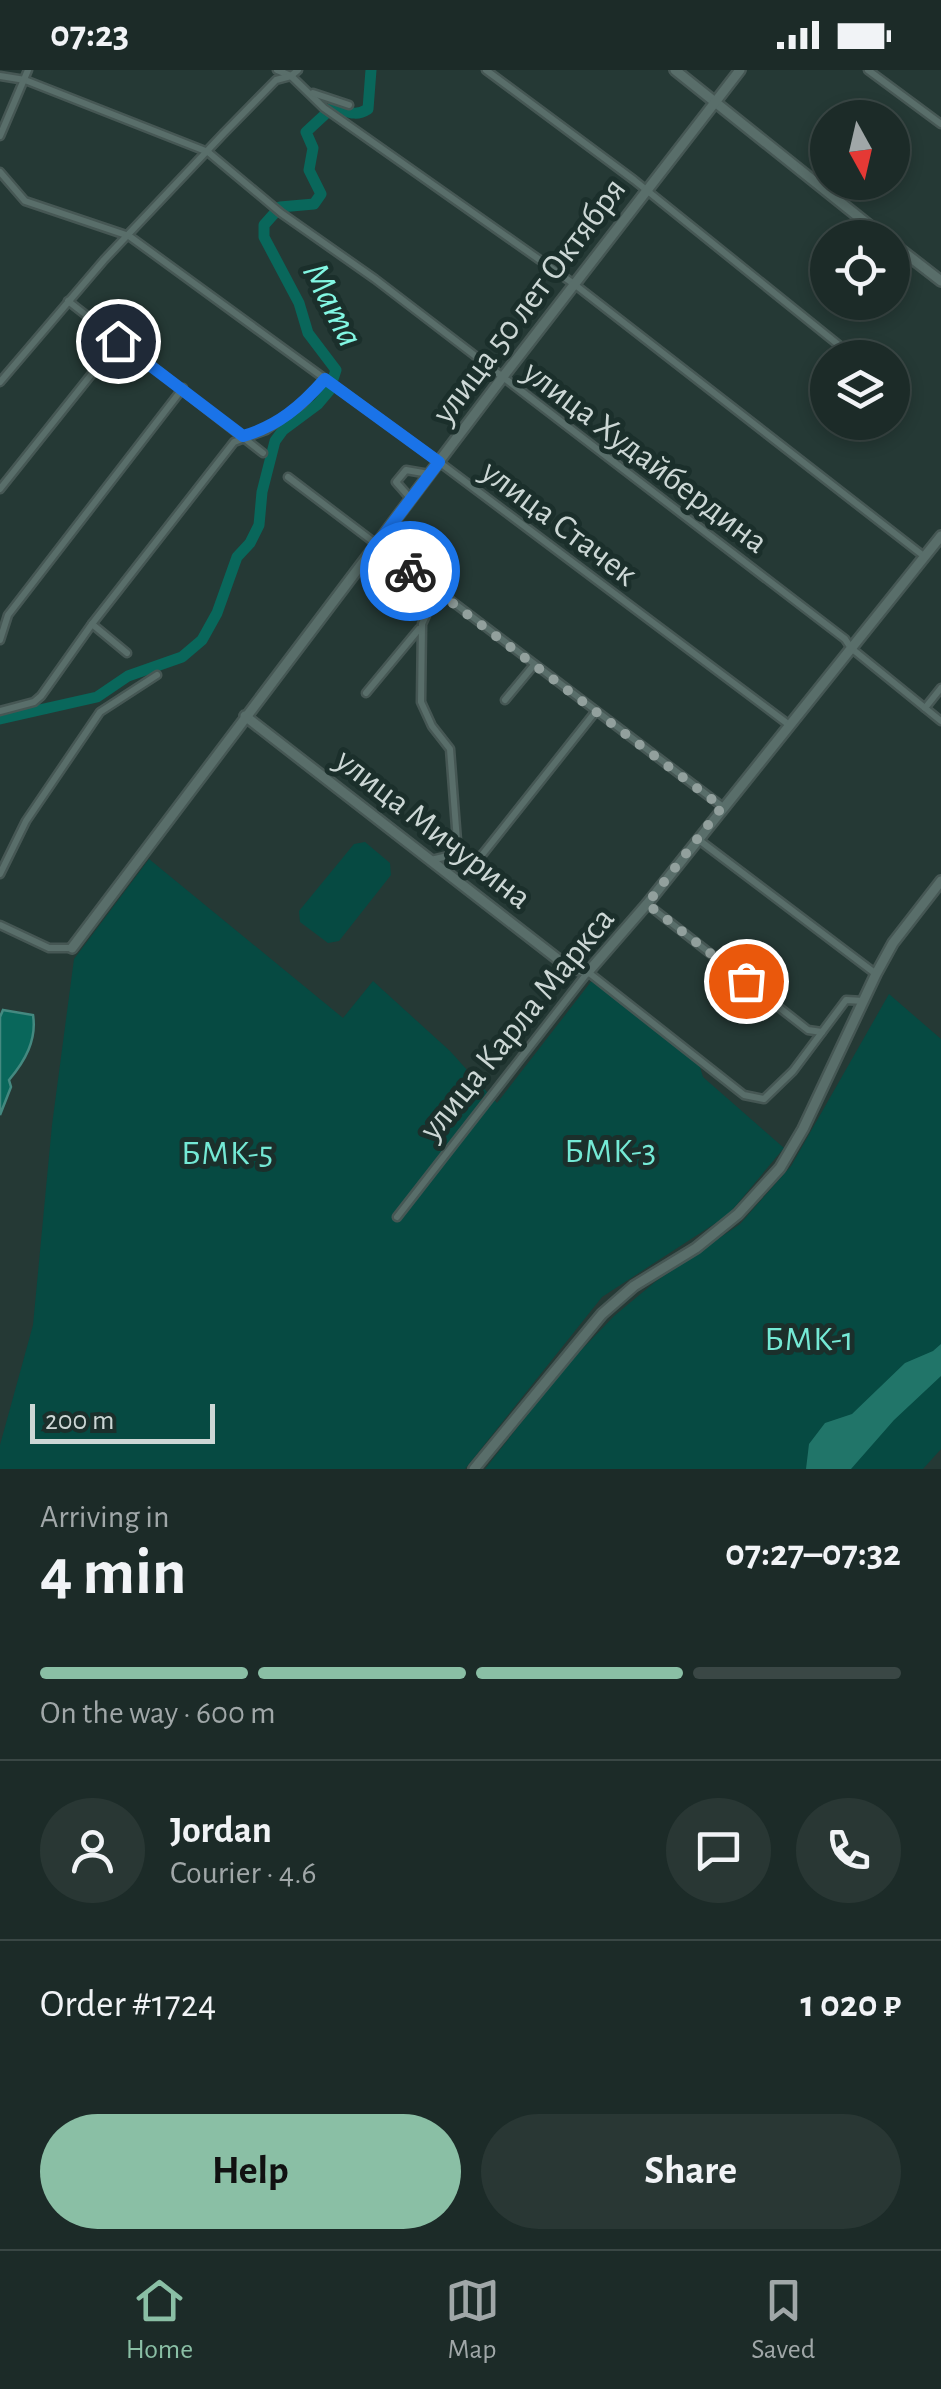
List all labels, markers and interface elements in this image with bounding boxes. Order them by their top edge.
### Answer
text: 07:23 [50,16,129,54]
north arrow [810,100,910,200]
map controls [810,100,910,440]
street label: улица 50 лет Октября [425,172,633,431]
button: locate [810,220,910,320]
water label: Мата [295,257,369,353]
pin [76,299,161,384]
icon: home [91,314,146,369]
button: layers [810,340,910,440]
street label: улица Худайбердина [516,354,774,560]
street label: улица Стачек [474,453,643,593]
courier [360,521,460,621]
icon: bike [383,544,438,599]
street label: улица Мичурина [328,742,537,916]
street label: улица Карла Маркса [412,901,621,1148]
pin [704,939,789,1024]
icon: bag [719,954,774,1009]
park label: БМК-3 [564,1134,656,1169]
park label: БМК-5 [181,1136,273,1171]
park label: БМК-1 [764,1322,854,1357]
scale bar [30,1399,215,1444]
text: 200 m [45,1407,114,1435]
text: Arriving in [40,1501,169,1533]
text: 07:27–07:32 [725,1535,901,1573]
text: 4 min [40,1541,186,1606]
text: On the way · 600 m [40,1697,276,1729]
button: person [40,1798,145,1903]
button: chat [666,1798,771,1903]
button: phone [796,1798,901,1903]
text: Jordan [170,1812,272,1850]
text: Courier · 4.6 [170,1857,317,1889]
text: Order #1724 [40,1986,216,2024]
text: 1 020 ₽ [801,1986,901,2024]
button: Help [40,2114,461,2229]
button: Share [481,2114,901,2229]
tab: Home [126,2273,193,2367]
tab: Map [445,2273,500,2367]
tab: Saved [751,2273,815,2367]

